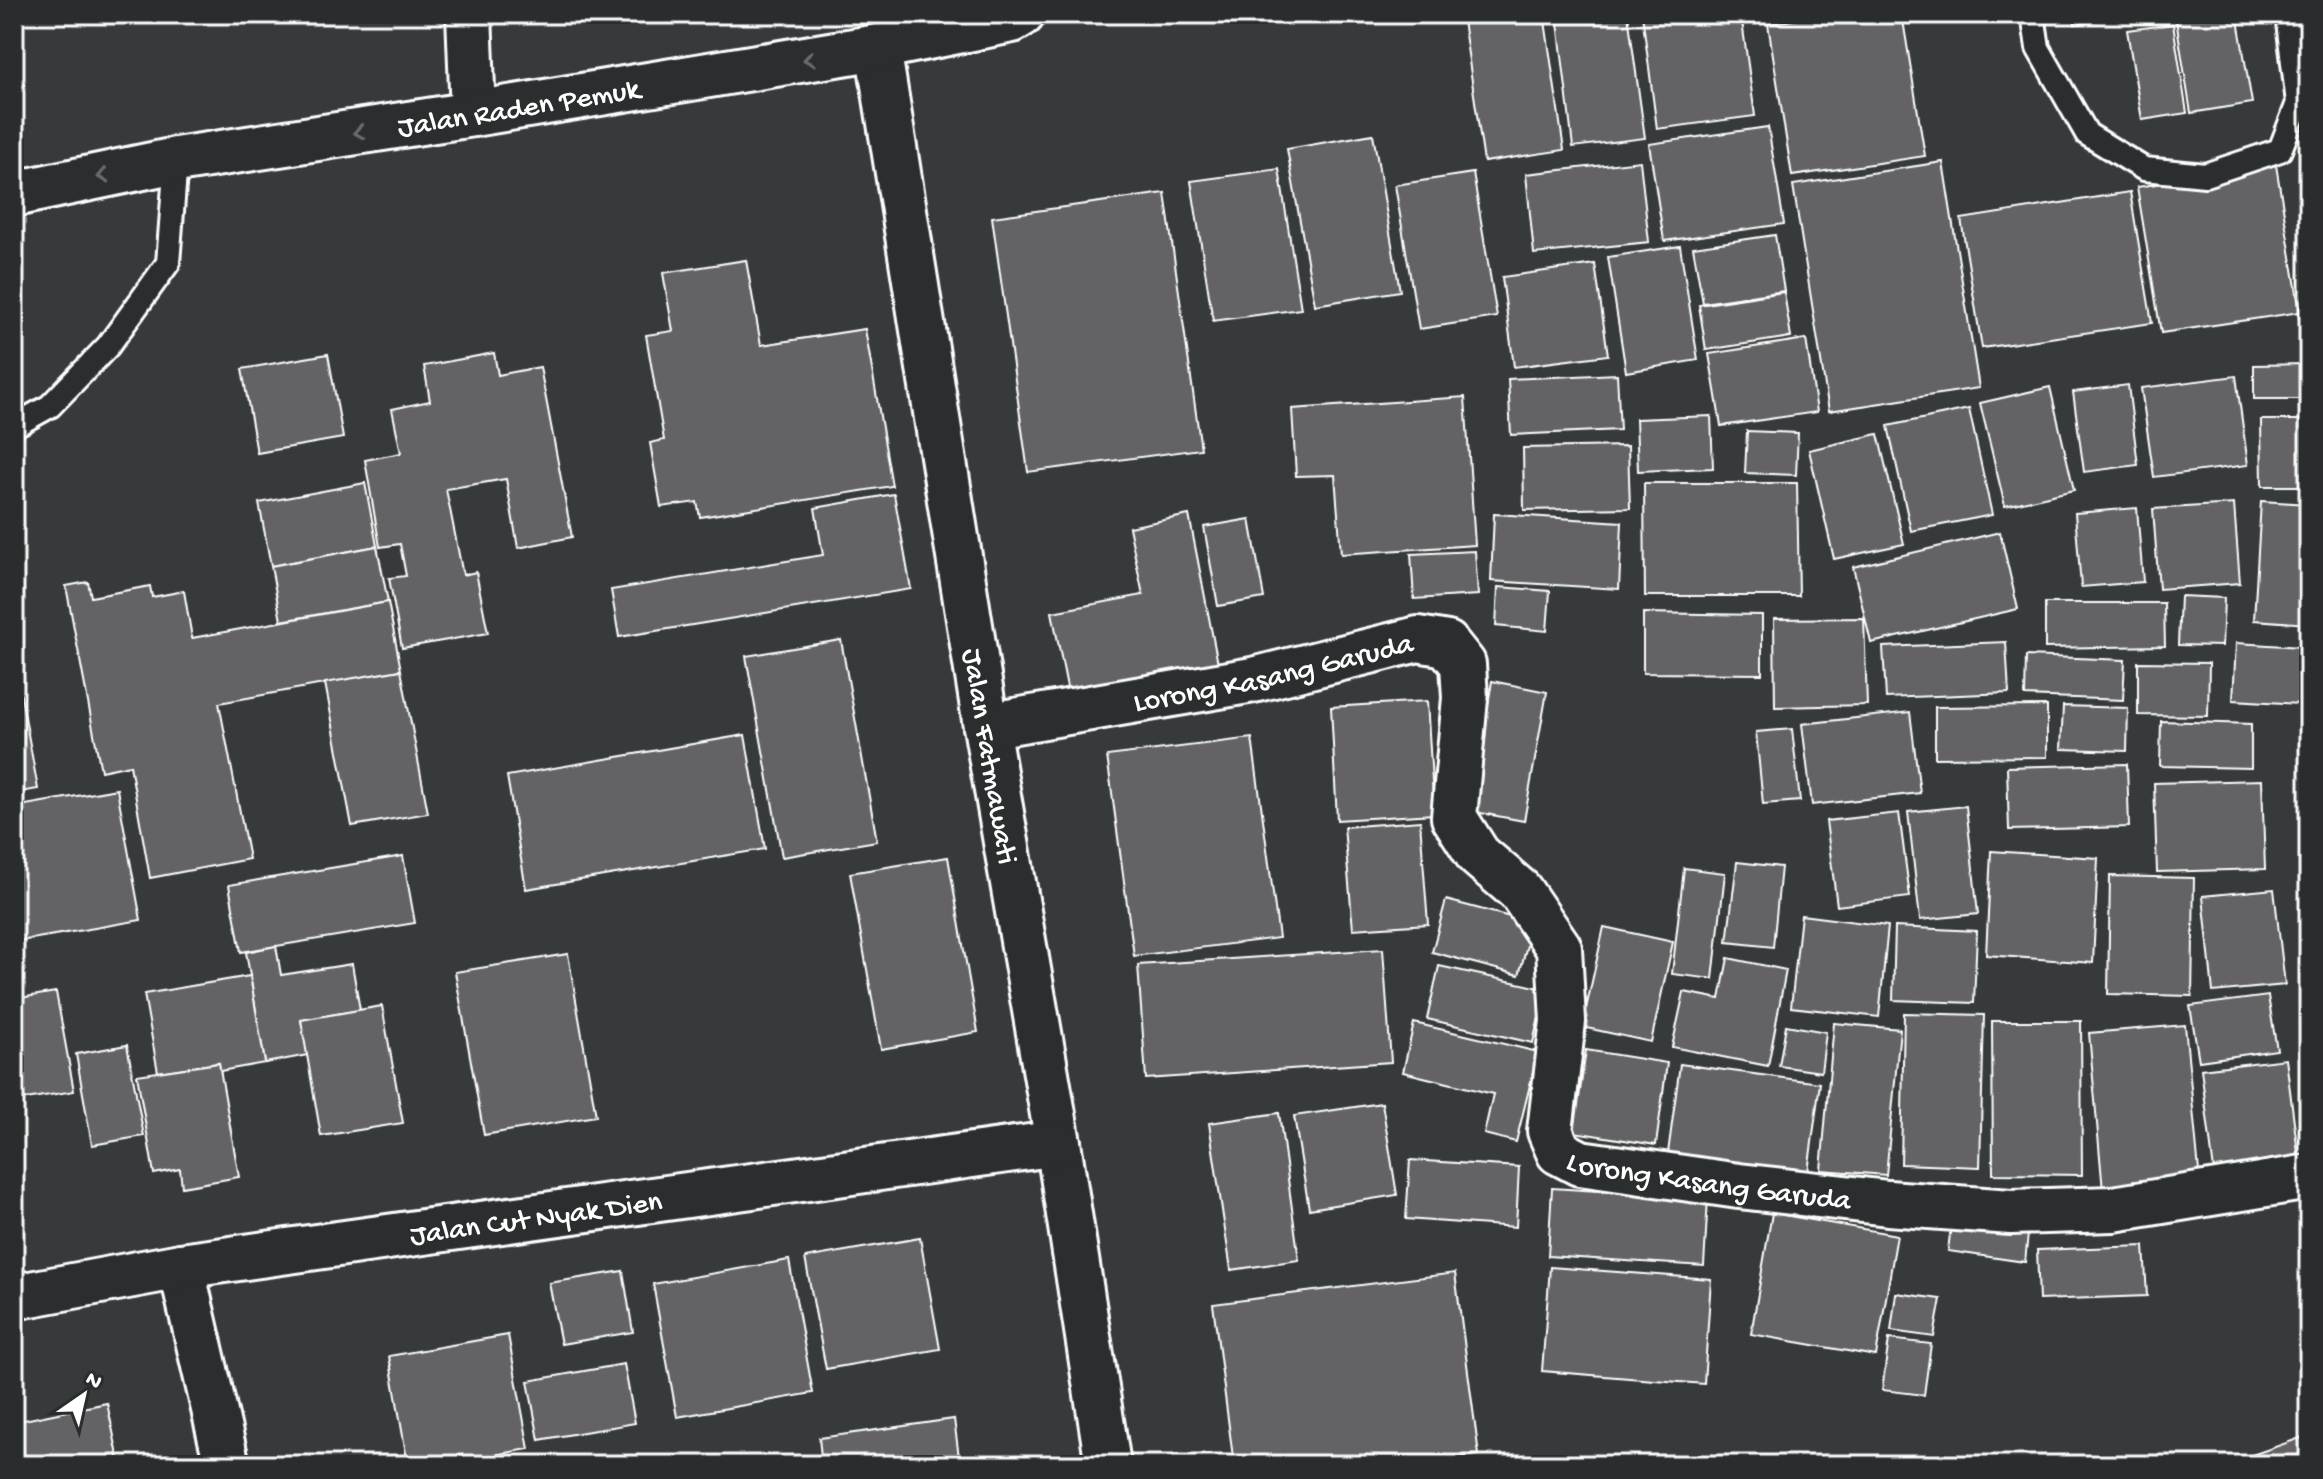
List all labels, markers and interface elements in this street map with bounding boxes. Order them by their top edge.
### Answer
one-way arrow [802,50,816,67]
street label: Jalan Raden Pemuk [395,73,645,147]
one-way arrow [352,123,366,140]
one-way arrow [96,166,109,183]
street label: Lorong Kasang Garuda [1131,628,1418,722]
street label: Jalan Fatmawati [952,646,1023,867]
street label: Lorong Kasang Garuda [1559,1146,1854,1221]
street label: Jalan Cut Nyak Dien [408,1186,665,1256]
north arrow [44,1355,124,1435]
text: N [80,1367,106,1397]

